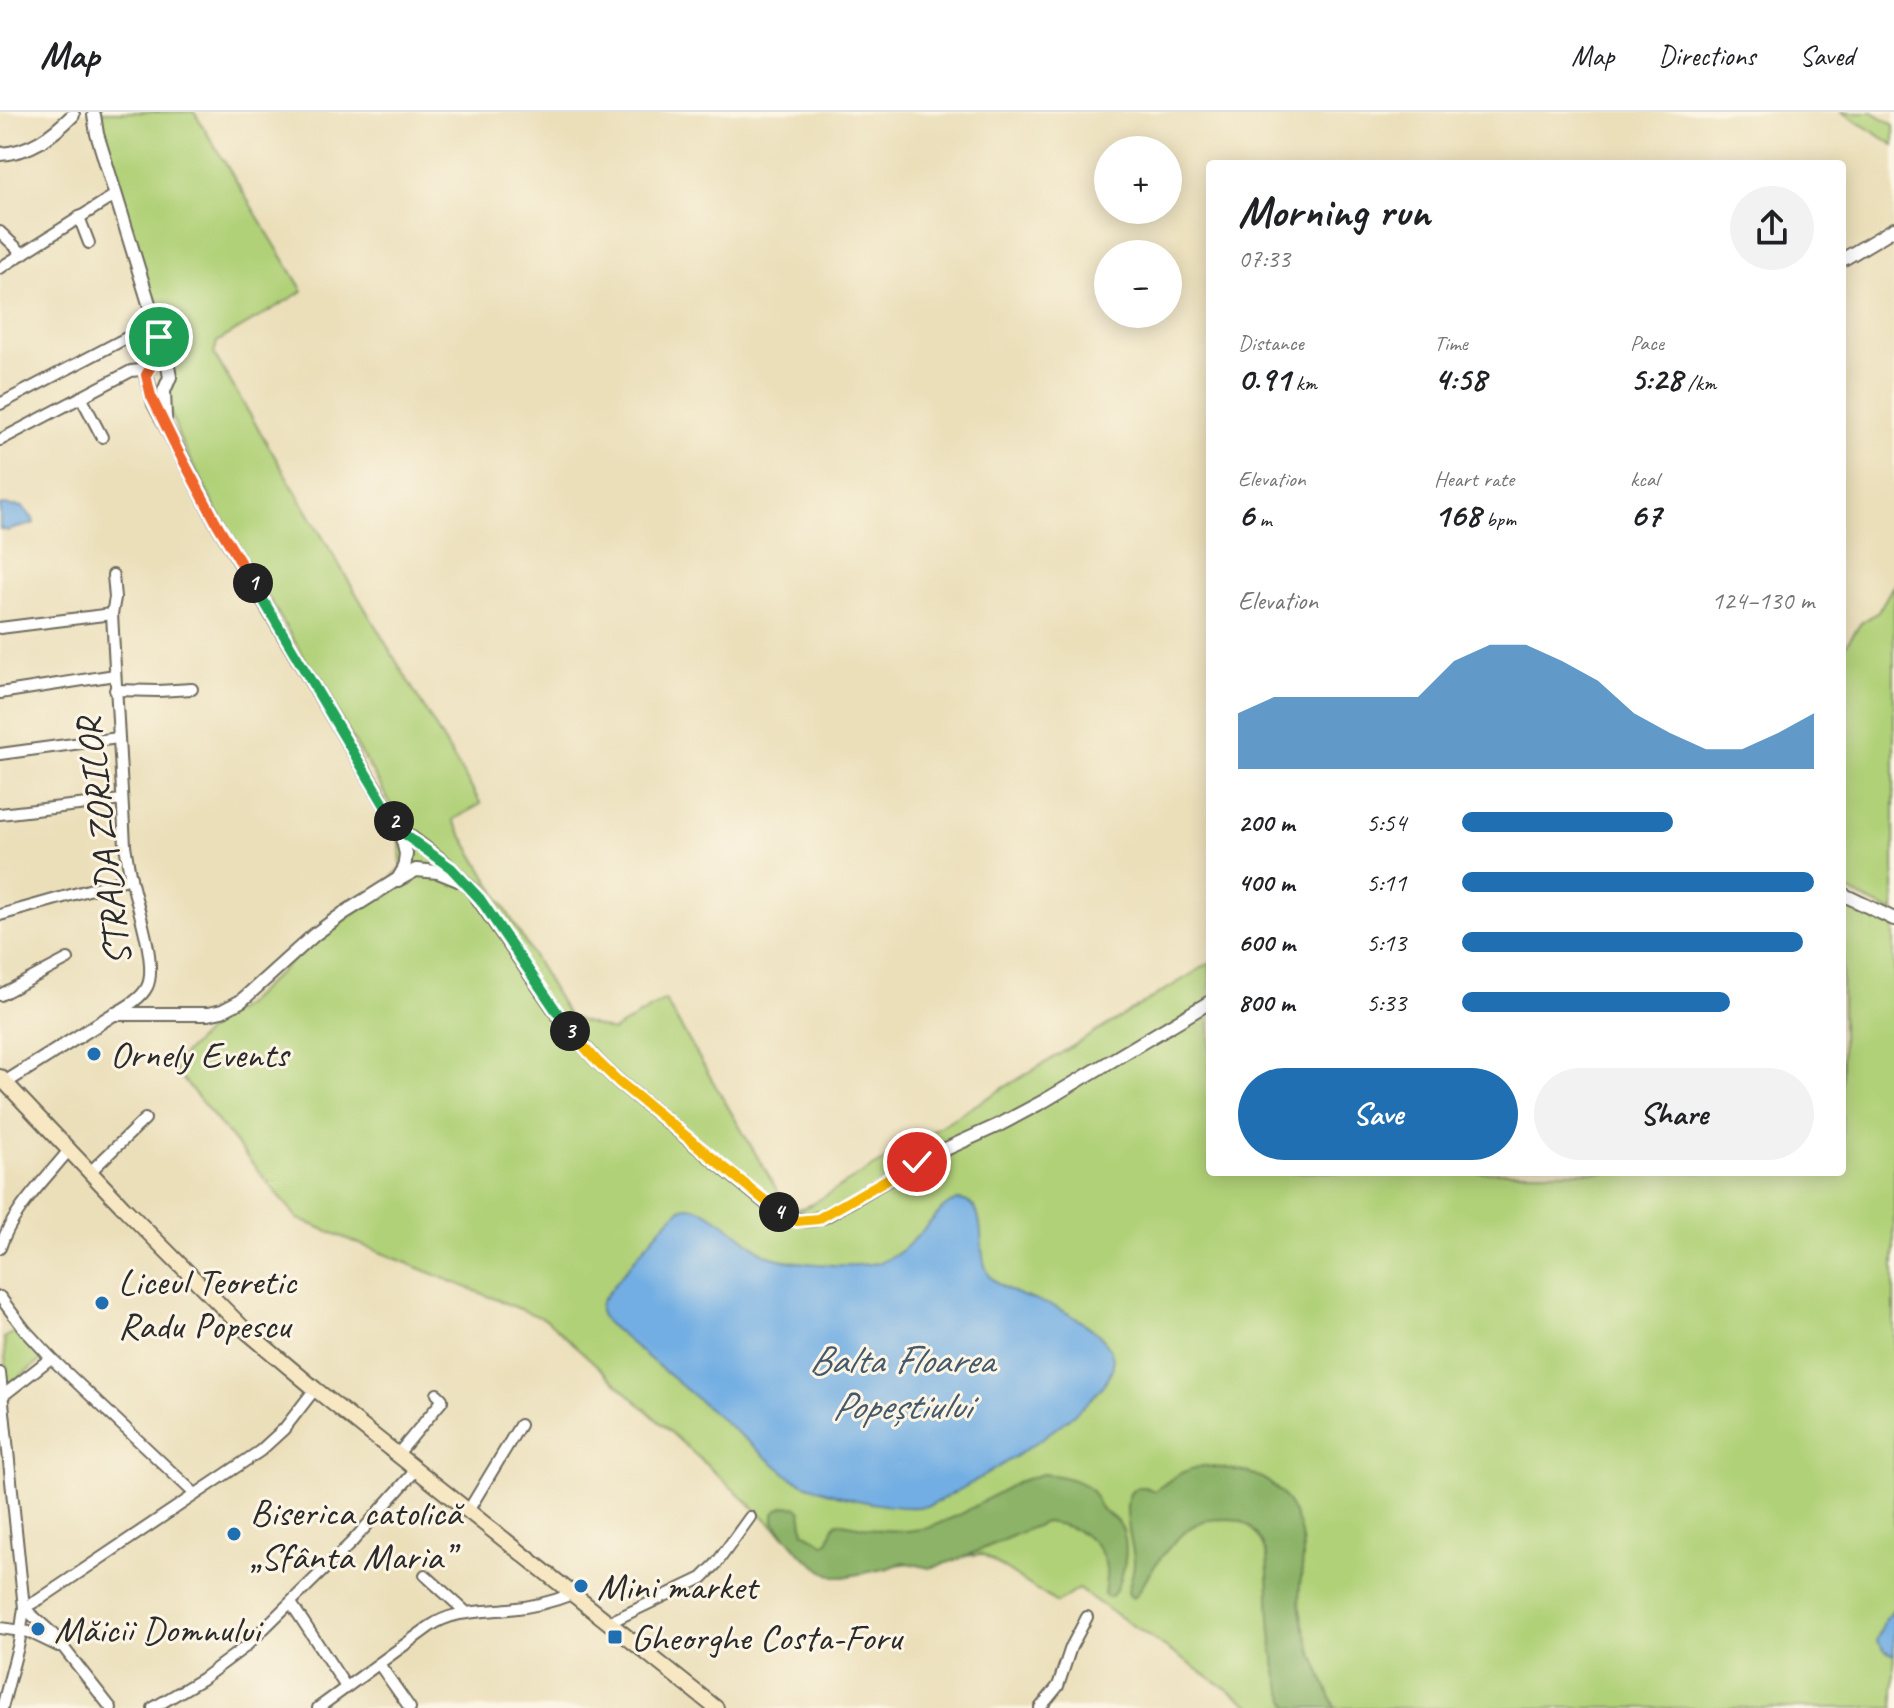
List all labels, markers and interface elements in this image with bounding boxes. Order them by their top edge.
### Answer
text: Map [40,32,99,79]
text: Map [1571,38,1614,73]
text: Directions [1658,38,1756,73]
text: Saved [1800,38,1854,73]
map controls [1094,136,1182,328]
button: + [1094,136,1182,224]
text: Morning run [1238,184,1430,239]
button: share [1730,186,1814,270]
button: − [1094,240,1182,328]
text: 07:33 [1238,242,1290,275]
pin [125,303,193,371]
icon: arrive [137,315,181,359]
text: Distance [1238,329,1304,357]
text: Time [1434,329,1468,357]
text: Pace [1630,329,1664,357]
text: 0.91 [1238,357,1290,400]
text: 4:58 [1434,357,1486,400]
text: 5:28 [1630,357,1682,400]
text: km [1290,369,1317,397]
text: /km [1682,369,1716,397]
text: Elevation [1238,465,1306,493]
text: Heart rate [1434,465,1514,493]
text: kcal [1630,465,1659,493]
text: 6 [1238,493,1254,536]
text: 168 [1434,493,1481,536]
text: 67 [1630,493,1661,536]
text: m [1254,505,1272,533]
text: bpm [1481,505,1516,533]
pin: 1 [233,563,273,603]
text: 1 [248,569,258,597]
text: Elevation [1238,584,1318,617]
text: 124–130 m [1711,584,1814,617]
street label: STRADA ZORILOR [65,711,142,968]
pin: 2 [374,801,414,841]
text: 200 m [1238,806,1294,839]
text: 5:54 [1366,806,1406,839]
text: 2 [389,807,399,835]
text: 400 m [1238,866,1294,899]
text: 5:11 [1366,866,1406,899]
text: 600 m [1238,926,1295,959]
text: 5:13 [1366,926,1406,959]
text: 800 m [1238,986,1294,1019]
text: 5:33 [1366,986,1406,1019]
pin: 3 [550,1011,590,1051]
text: 3 [565,1017,575,1045]
place label: Ornely Events [110,1031,291,1078]
marker: Ornely Events [85,1045,103,1063]
button: Save [1238,1068,1518,1160]
button: Share [1534,1068,1814,1160]
pin [883,1128,951,1196]
icon: check [895,1140,939,1184]
pin: 4 [759,1192,799,1232]
text: 4 [774,1198,784,1226]
place label: Liceul Teoretic Radu Popescu [118,1258,298,1349]
marker: Liceul Teoretic Radu Popescu [93,1294,111,1312]
water label: Balta Floarea Popeștiului [809,1335,998,1431]
place label: Biserica catolică „Sfânta Maria” [250,1489,465,1580]
marker: Biserica catolică „Sfânta Maria” [225,1525,243,1543]
place label: Mini market [597,1563,760,1610]
marker: Mini market [572,1577,590,1595]
place label: Măicii Domnului [54,1606,264,1653]
place label: Gheorghe Costa-Foru [631,1614,905,1661]
marker: Măicii Domnului [29,1620,47,1638]
marker: Gheorghe Costa-Foru [606,1628,624,1646]

